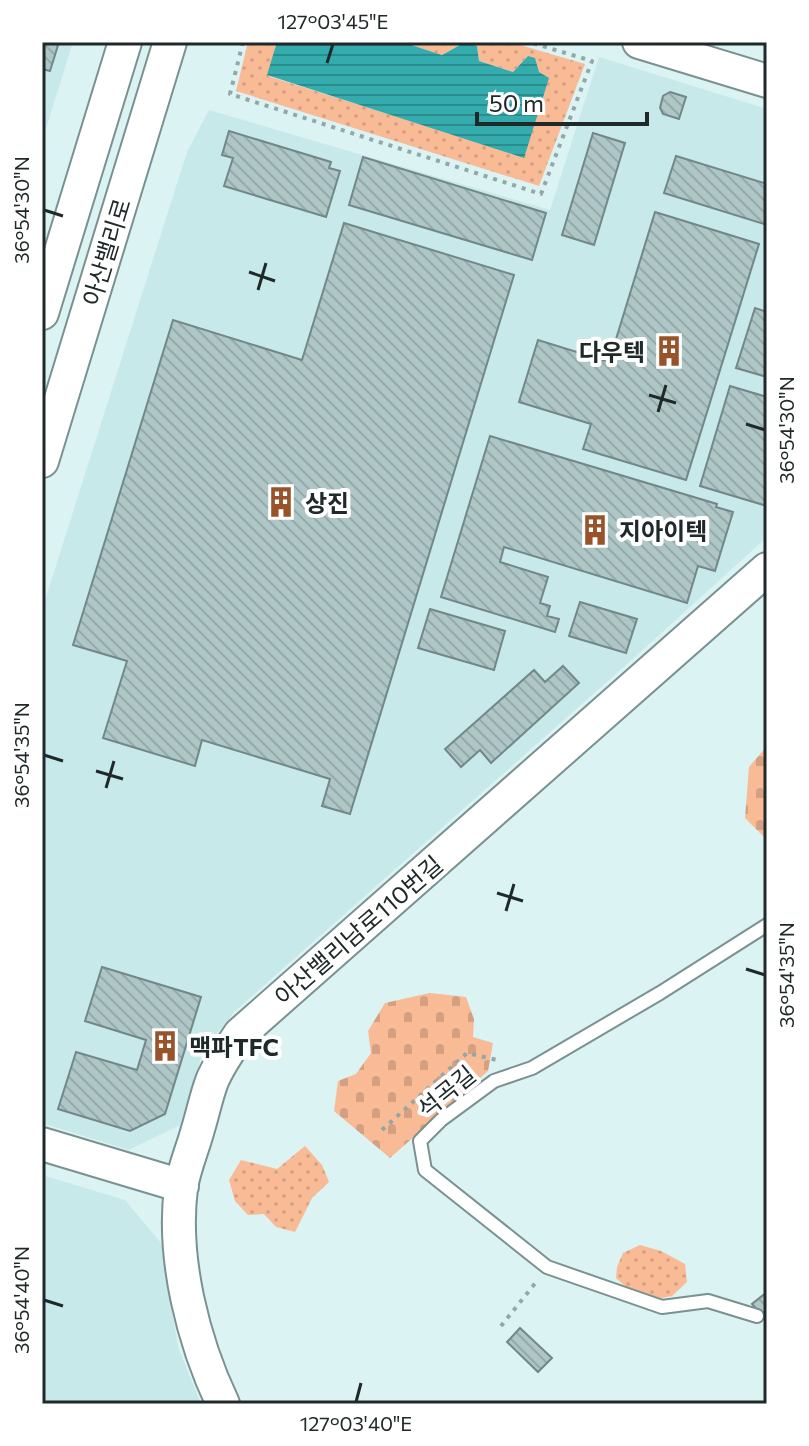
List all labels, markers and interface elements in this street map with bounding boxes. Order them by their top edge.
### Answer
text: 127°03'45"E [278,9,388,33]
scale bar [477,76,647,126]
text: 50 m [489,88,544,117]
text: 36°54'30"N [9,156,33,264]
street label: 아산밸리로 [76,195,136,309]
building icon: 다우텍 [652,334,686,368]
place label: 다우텍 [579,337,645,366]
text: 36°54'30"N [774,376,798,484]
building icon: 상진 [264,485,298,519]
place label: 상진 [305,488,349,517]
building icon: 지아이텍 [578,513,612,547]
place label: 지아이텍 [619,516,707,545]
text: 36°54'35"N [9,702,33,808]
street label: 아산밸리남로110번길 [268,849,448,1011]
text: 36°54'35"N [774,922,798,1028]
building icon: 맥파TFC [148,1029,182,1063]
place label: 맥파TFC [189,1032,279,1061]
street label: 석곡길 [411,1059,481,1123]
text: 36°54'40"N [9,1246,33,1354]
text: 127°03'40"E [300,1411,412,1435]

